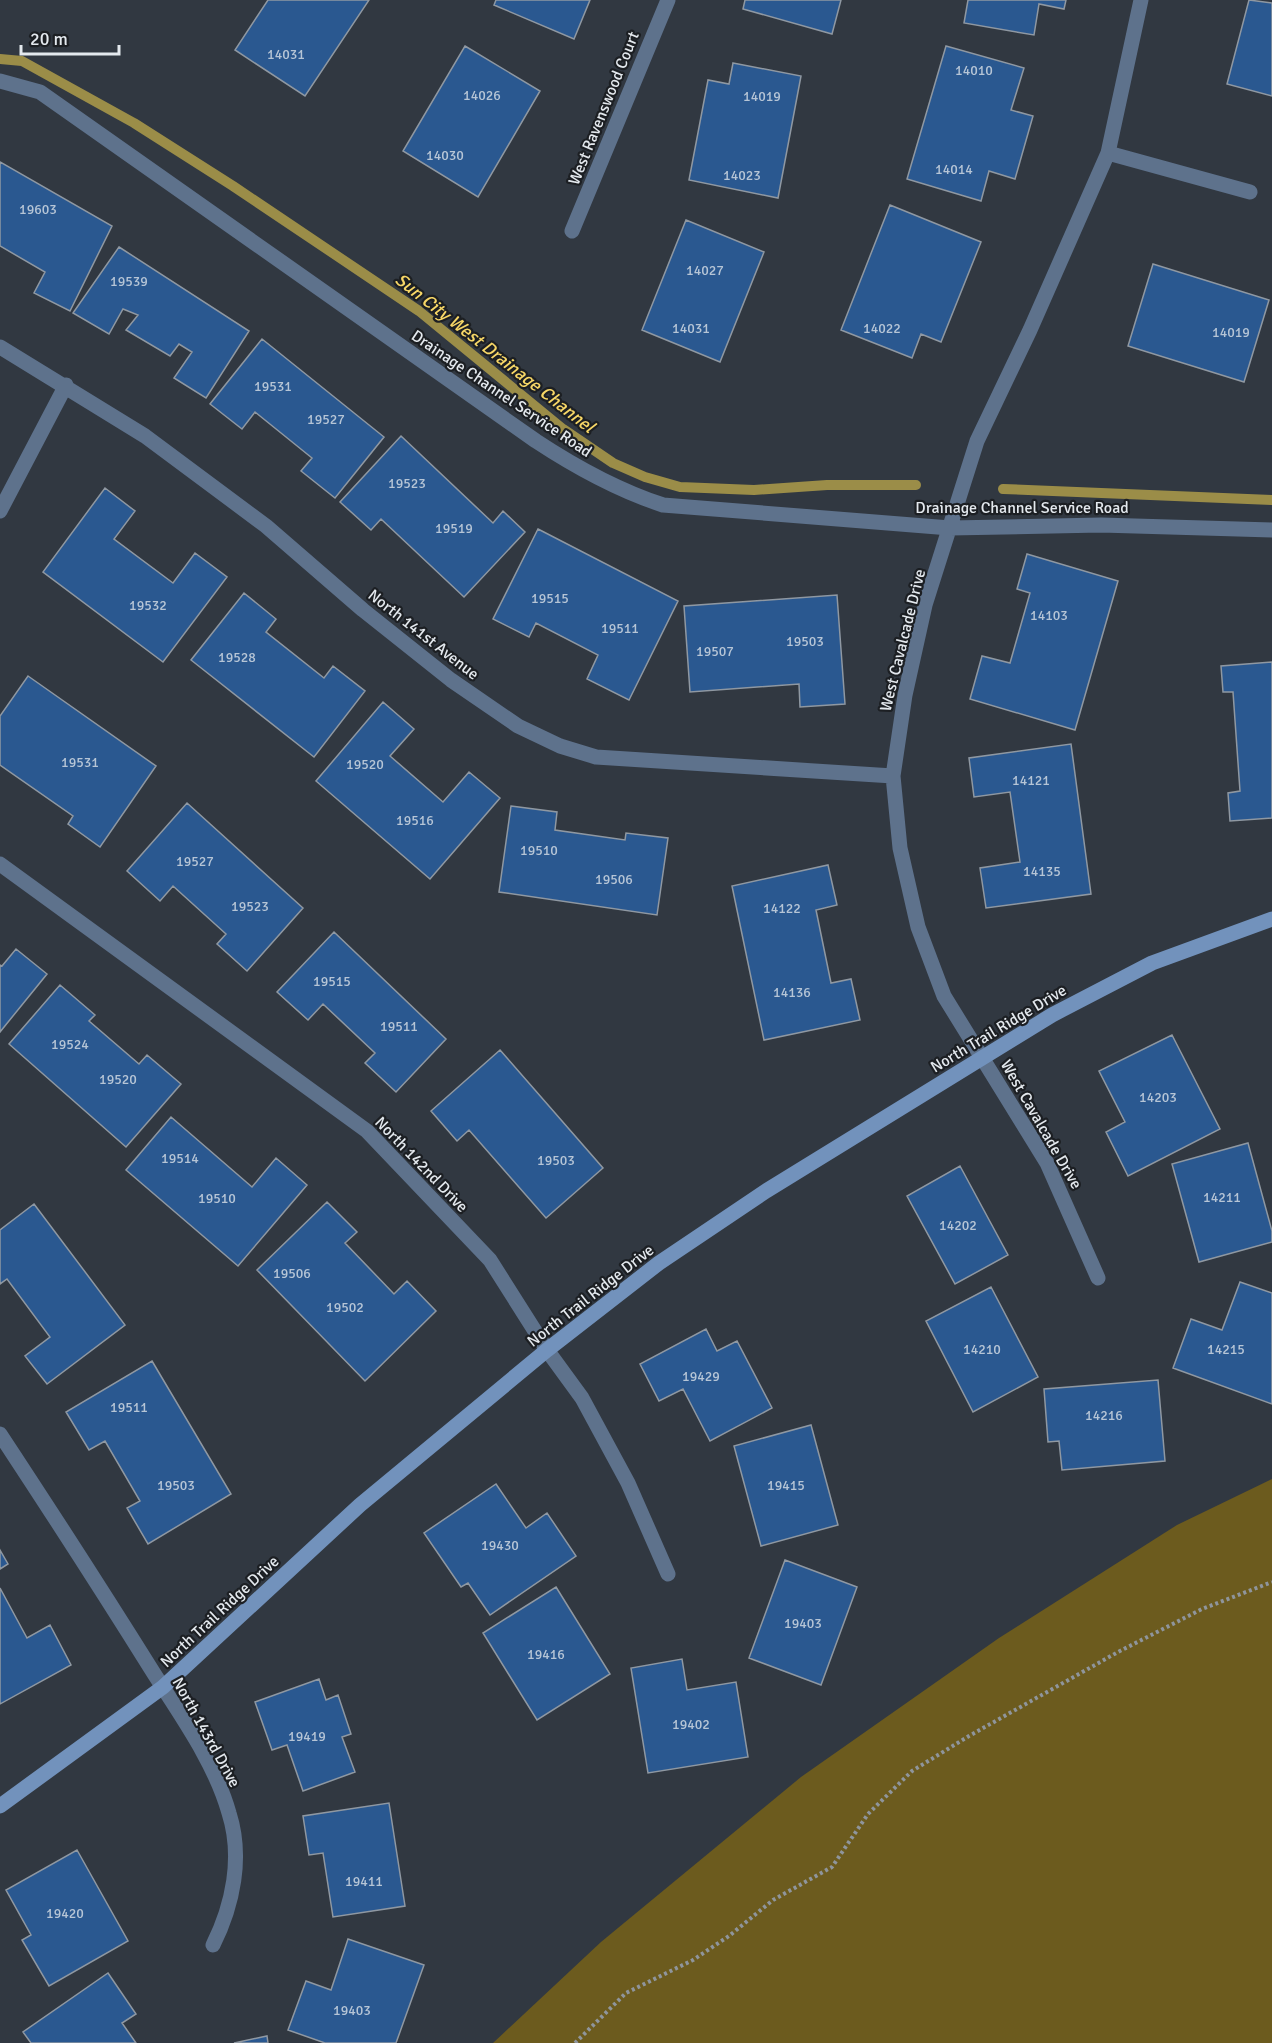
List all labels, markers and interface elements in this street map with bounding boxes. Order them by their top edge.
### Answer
scale bar [21,18,118,56]
text: 20 m [30,28,68,50]
street label: West Ravenswood Court [564,28,644,188]
house number: 14031 [267,46,305,63]
house number: 14010 [955,62,993,79]
house number: 14026 [463,87,501,104]
house number: 14019 [743,88,781,105]
house number: 14030 [426,147,464,164]
house number: 14014 [935,161,973,178]
house number: 14023 [723,167,761,184]
house number: 19603 [19,201,57,218]
house number: 14027 [686,262,724,279]
water label: Sun City West Drainage Channel [391,268,600,439]
house number: 19539 [110,273,148,290]
house number: 14031 [672,320,710,337]
house number: 14022 [863,320,901,337]
house number: 14019 [1212,324,1250,341]
street label: Drainage Channel Service Road [407,326,596,462]
house number: 19531 [254,378,292,395]
house number: 19527 [307,411,345,428]
house number: 19523 [388,475,426,492]
street label: Drainage Channel Service Road [915,498,1129,518]
house number: 19519 [435,520,473,537]
street label: West Cavalcade Drive [876,567,930,713]
street label: North 141st Avenue [364,585,483,684]
house number: 19515 [531,590,569,607]
house number: 19532 [129,597,167,614]
house number: 14103 [1030,607,1068,624]
house number: 19511 [601,620,639,637]
house number: 19503 [786,633,824,650]
house number: 19507 [696,643,734,660]
house number: 19528 [218,649,256,666]
house number: 19531 [61,754,99,771]
house number: 19520 [346,756,384,773]
house number: 14121 [1012,772,1050,789]
house number: 19516 [396,812,434,829]
house number: 19510 [520,842,558,859]
house number: 19527 [176,853,214,870]
house number: 14135 [1023,863,1061,880]
house number: 19506 [595,871,633,888]
house number: 19523 [231,898,269,915]
house number: 14122 [763,900,801,917]
house number: 19515 [313,973,351,990]
street label: North Trail Ridge Drive [927,980,1070,1077]
house number: 14136 [773,984,811,1001]
house number: 19511 [380,1018,418,1035]
house number: 19524 [51,1036,89,1053]
street label: West Cavalcade Drive [996,1056,1086,1193]
house number: 19520 [99,1071,137,1088]
house number: 14203 [1139,1089,1177,1106]
street label: North 142nd Drive [370,1113,472,1217]
house number: 19514 [161,1150,199,1167]
house number: 19503 [537,1152,575,1169]
house number: 14211 [1203,1189,1241,1206]
house number: 19510 [198,1190,236,1207]
house number: 14202 [939,1217,977,1234]
street label: North Trail Ridge Drive [523,1240,658,1351]
house number: 19506 [273,1265,311,1282]
house number: 19502 [326,1299,364,1316]
house number: 14210 [963,1341,1001,1358]
house number: 14215 [1207,1341,1245,1358]
house number: 19429 [682,1368,720,1385]
house number: 19511 [110,1399,148,1416]
house number: 14216 [1085,1407,1123,1424]
house number: 19503 [157,1477,195,1494]
house number: 19415 [767,1477,805,1494]
house number: 19430 [481,1537,519,1554]
street label: North Trail Ridge Drive [156,1552,283,1672]
house number: 19403 [784,1615,822,1632]
house number: 19416 [527,1646,565,1663]
street label: North 143rd Drive [168,1674,245,1791]
house number: 19402 [672,1716,710,1733]
house number: 19419 [288,1728,326,1745]
house number: 19411 [345,1873,383,1890]
house number: 19420 [46,1905,84,1922]
house number: 19403 [333,2002,371,2019]

